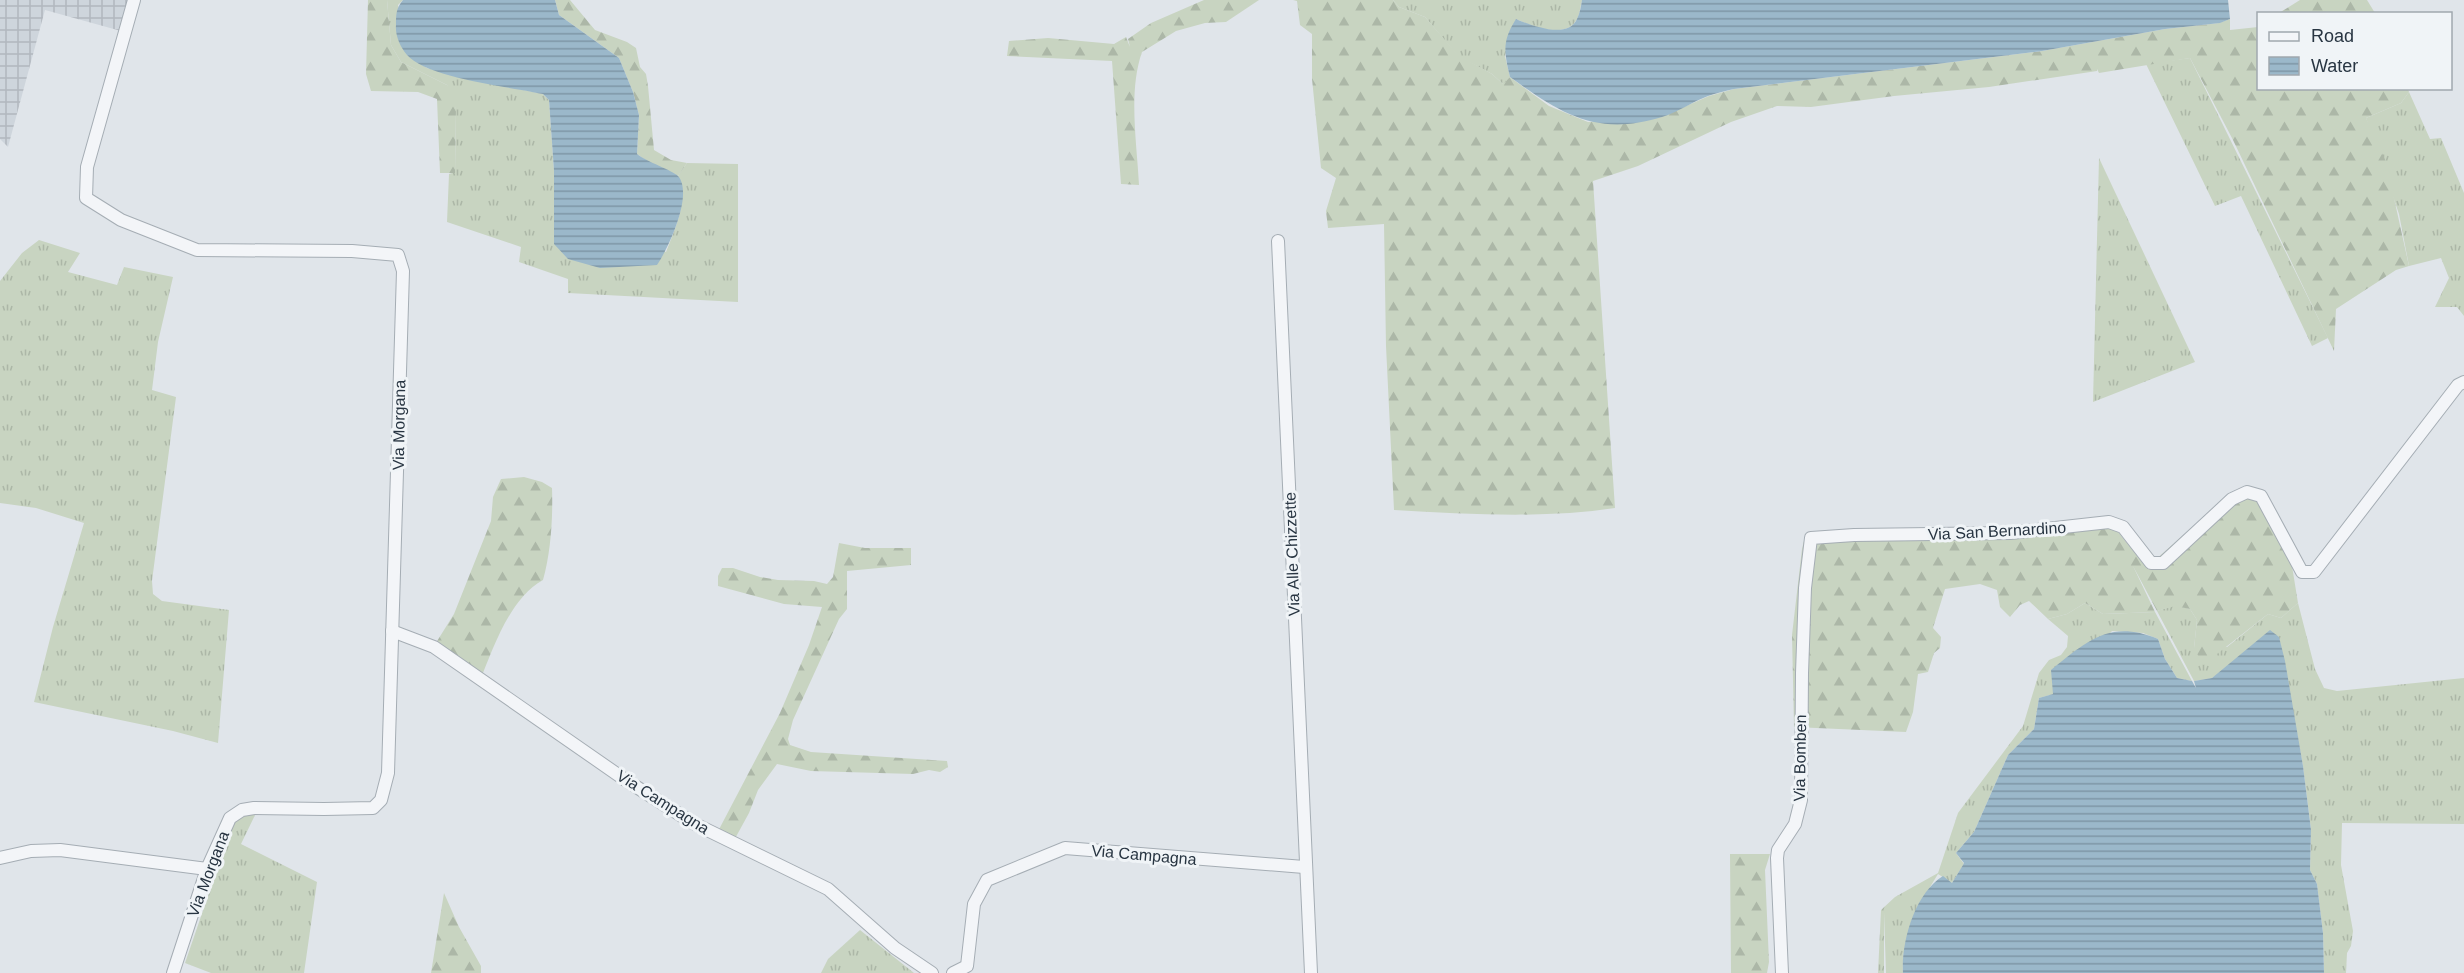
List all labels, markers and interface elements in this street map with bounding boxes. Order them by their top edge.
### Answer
legend [2257,12,2452,90]
text: Road [2311,26,2354,46]
text: Water [2311,56,2358,76]
street label: Via Morgana [390,380,408,470]
street label: Via Alle Chizzette [1281,492,1303,616]
street label: Via San Bernardino [1927,519,2067,543]
street label: Via Bomben [1791,714,1809,802]
street label: Via Campagna [614,767,712,837]
street label: Via Morgana [184,829,232,919]
street label: Via Campagna [1091,842,1197,868]

